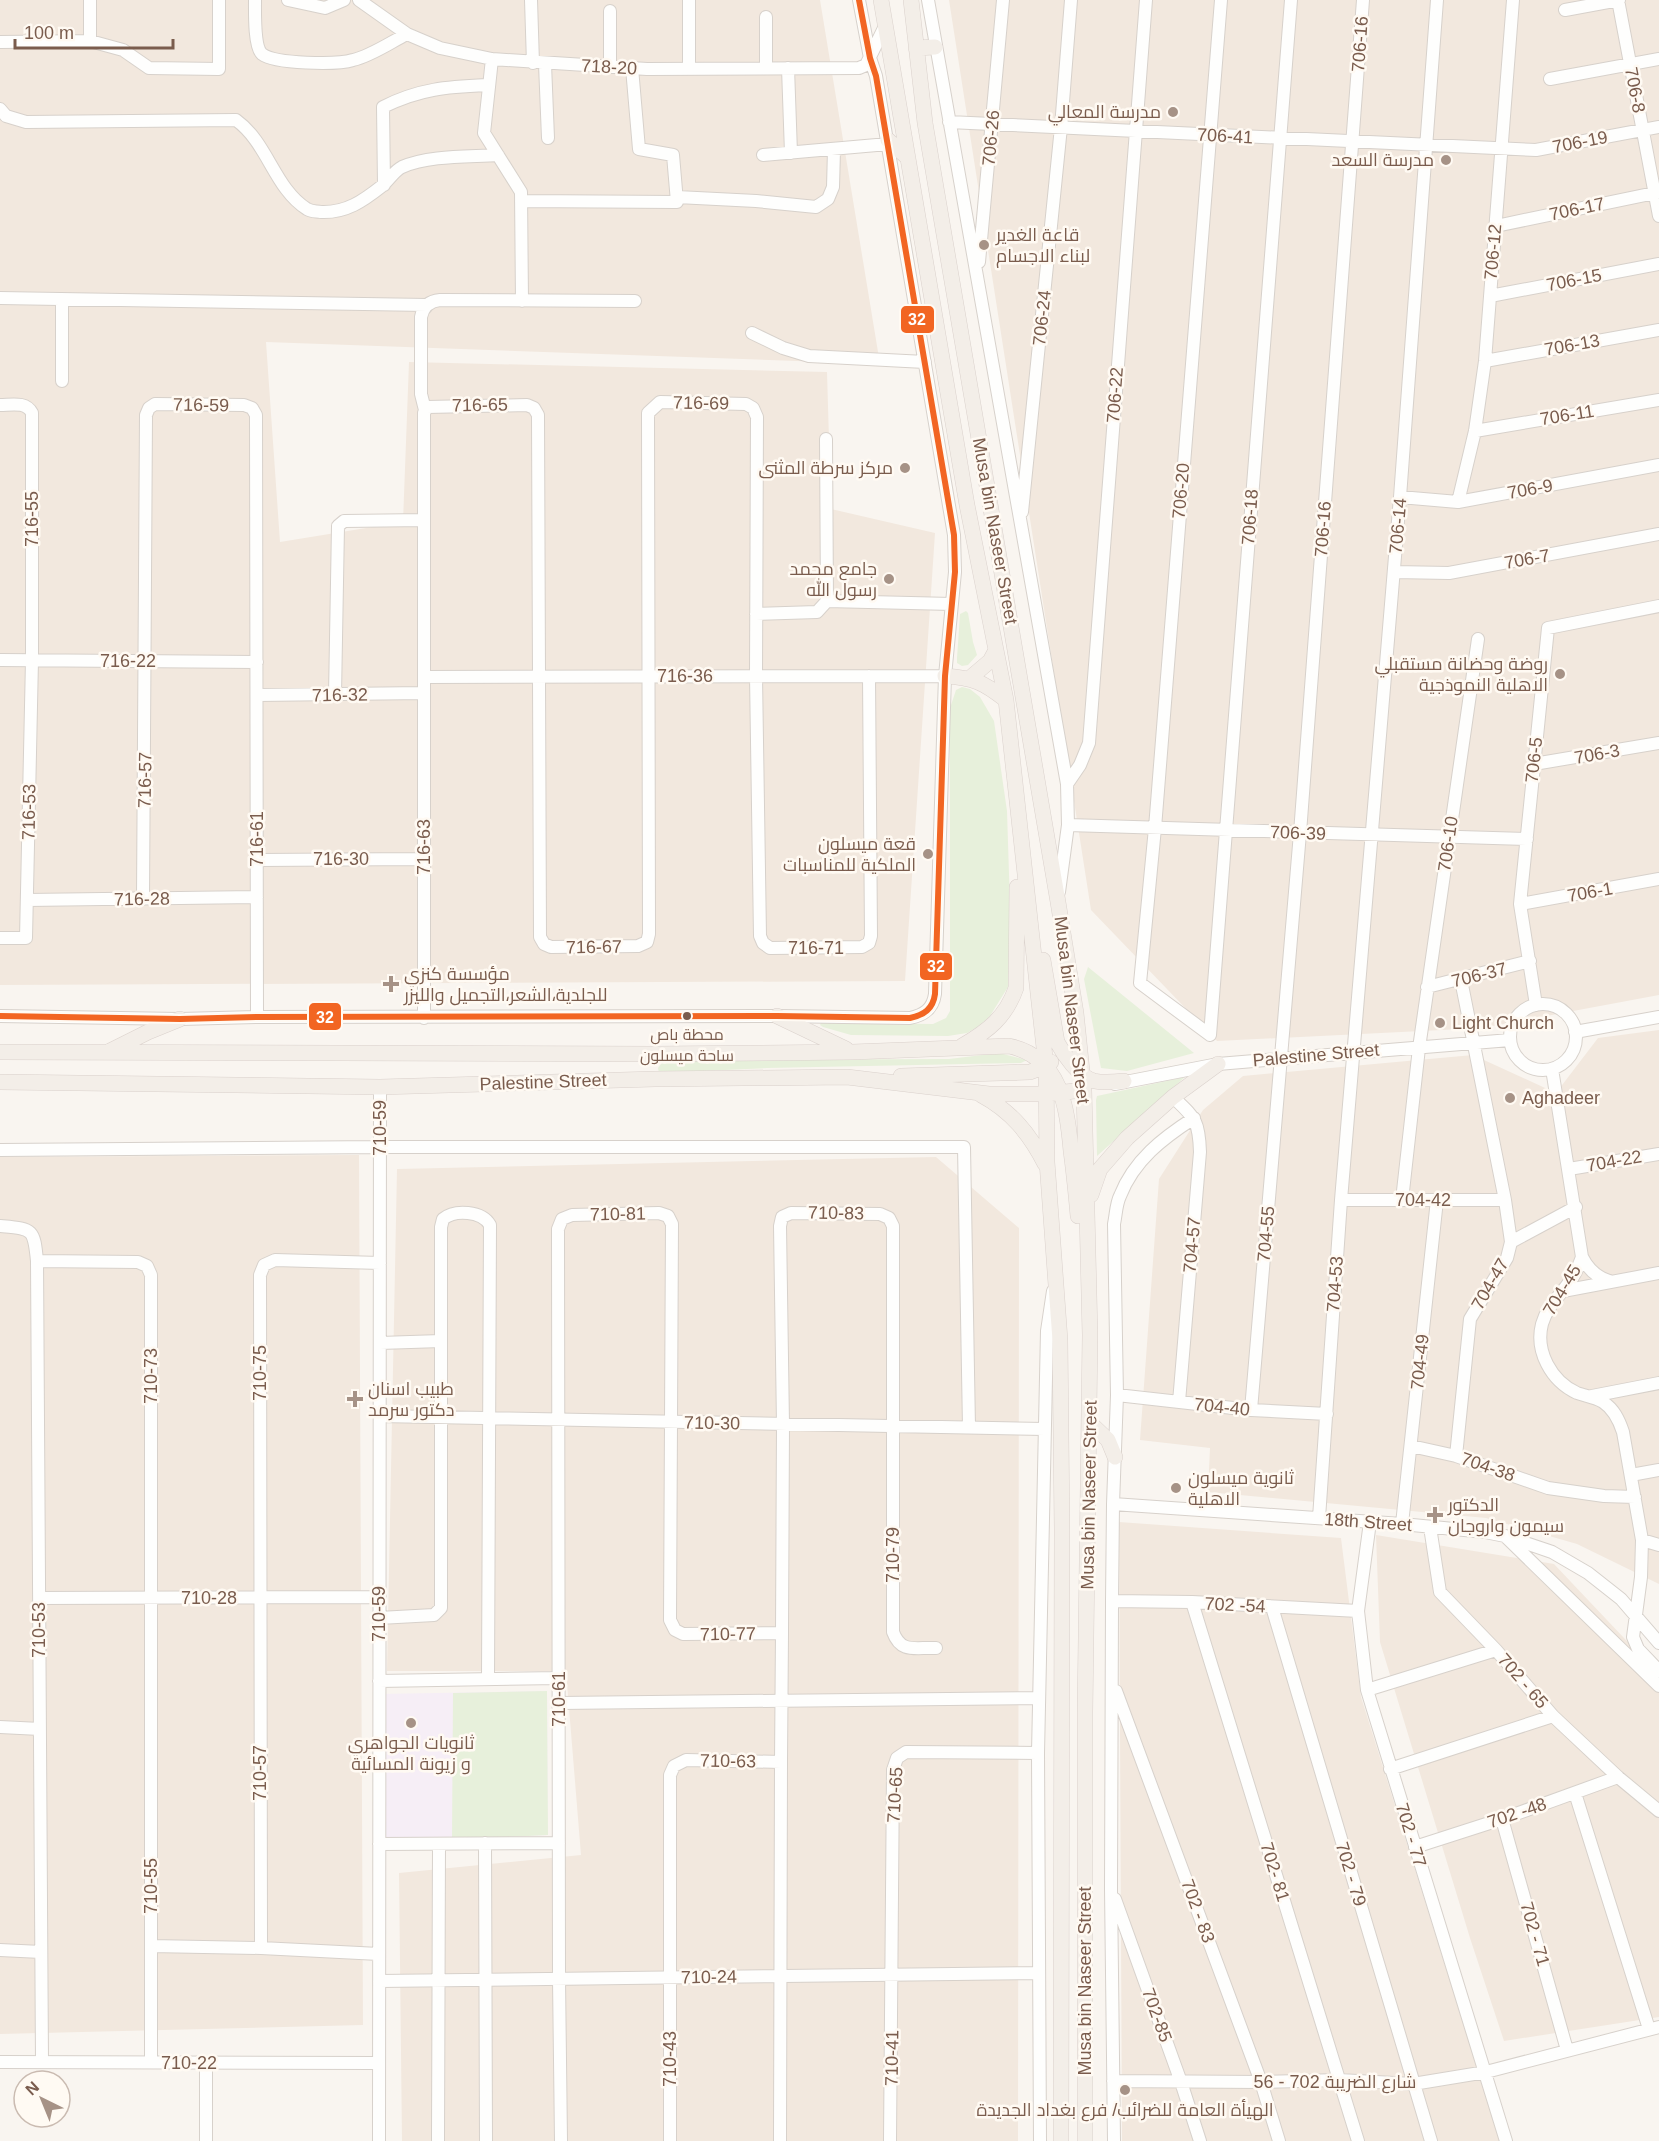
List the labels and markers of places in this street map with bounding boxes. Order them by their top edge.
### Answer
place label: مدرسة المعالي [1048,102,1161,126]
marker: مدرسة المعالي [1166,105,1180,119]
place label: مدرسة السعد [1331,150,1434,171]
marker: مدرسة السعد [1439,153,1453,167]
place label: قاعة الغدير لبناء الاجسام [995,225,1090,268]
marker: قاعة الغدير لبناء الاجسام [977,238,991,252]
place label: مركز سرطة المثنى [758,458,893,479]
marker: مركز سرطة المثنى [898,461,912,475]
place label: جامع محمد رسول الله [790,559,877,601]
marker: جامع محمد رسول الله [882,572,896,586]
place label: روضة وحضانة مستقبلي الاهلية النموذجية [1375,654,1548,696]
marker: روضة وحضانة مستقبلي الاهلية النموذجية [1553,667,1567,681]
place label: قعة ميسلون الملكية للمناسبات [783,834,916,875]
marker: قعة ميسلون الملكية للمناسبات [921,847,935,861]
place label: مؤسسة كنزي للجلدية،الشعر،التجميل والليزر [403,964,607,1006]
marker: مؤسسة كنزي للجلدية،الشعر،التجميل والليزر [382,975,400,993]
marker: محطة باص ساحة ميسلون [681,1010,693,1022]
place label: Light Church [1452,1013,1554,1033]
marker: Light Church [1433,1016,1447,1030]
place label: محطة باص ساحة ميسلون [640,1026,734,1066]
place label: Aghadeer [1522,1088,1600,1108]
marker: Aghadeer [1503,1091,1517,1105]
place label: طبيب اسنان دكتور سرمد [368,1379,455,1421]
marker: طبيب اسنان دكتور سرمد [346,1390,364,1408]
place label: ثانوية ميسلون الاهلية [1188,1468,1294,1509]
marker: ثانوية ميسلون الاهلية [1169,1481,1183,1495]
place label: الدكتور سيمون واروجان [1447,1495,1564,1537]
marker: الدكتور سيمون واروجان [1426,1506,1444,1524]
marker: ثانويات الجواهري و زيونة المسائية [404,1716,418,1730]
place label: ثانويات الجواهري و زيونة المسائية [348,1733,474,1775]
marker: الهيأة العامة للضرائب/ فرع بغداد الجديدة [1118,2083,1132,2097]
place label: الهيأة العامة للضرائب/ فرع بغداد الجديدة [976,2099,1274,2122]

